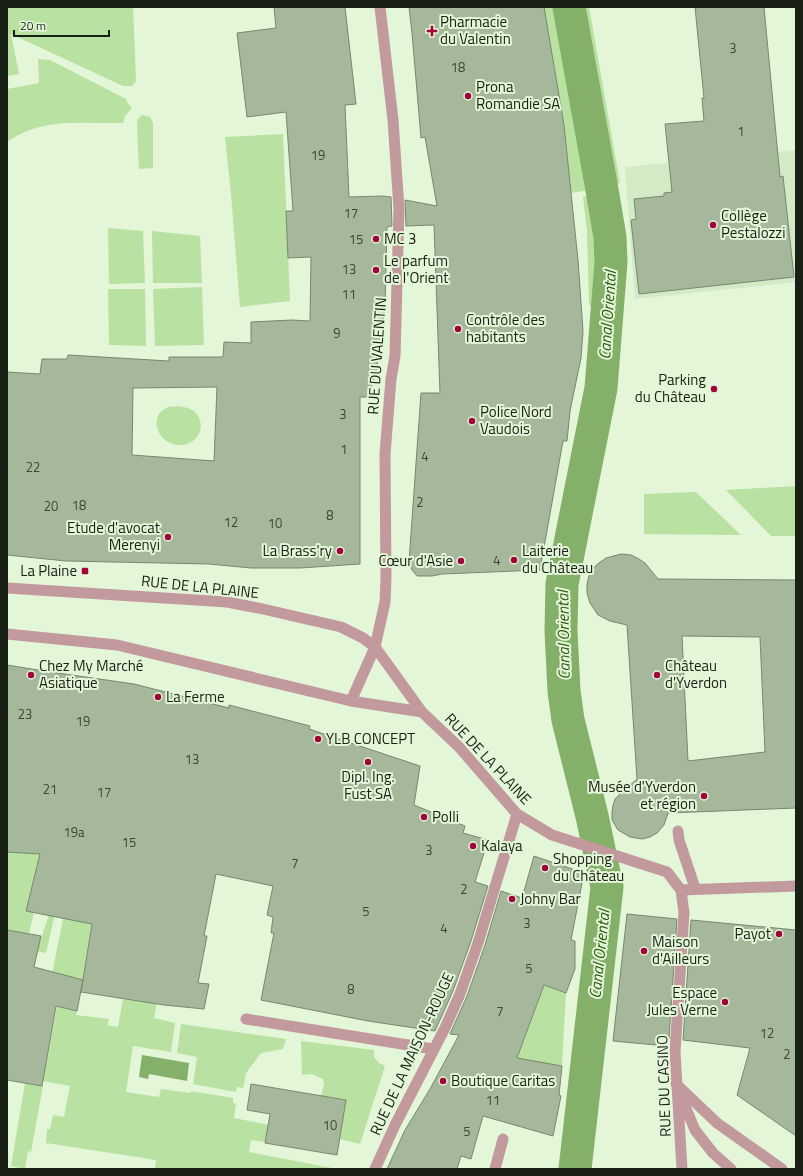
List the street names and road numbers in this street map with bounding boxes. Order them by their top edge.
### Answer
street label: RUE DU VALENTIN [361,296,392,415]
street label: RUE DE LA PLAINE [140,569,260,604]
street label: RUE DE LA PLAINE [440,708,537,810]
street label: RUE DE LA MAISON-ROUGE [364,968,459,1139]
street label: RUE DU CASINO [650,1035,677,1137]

